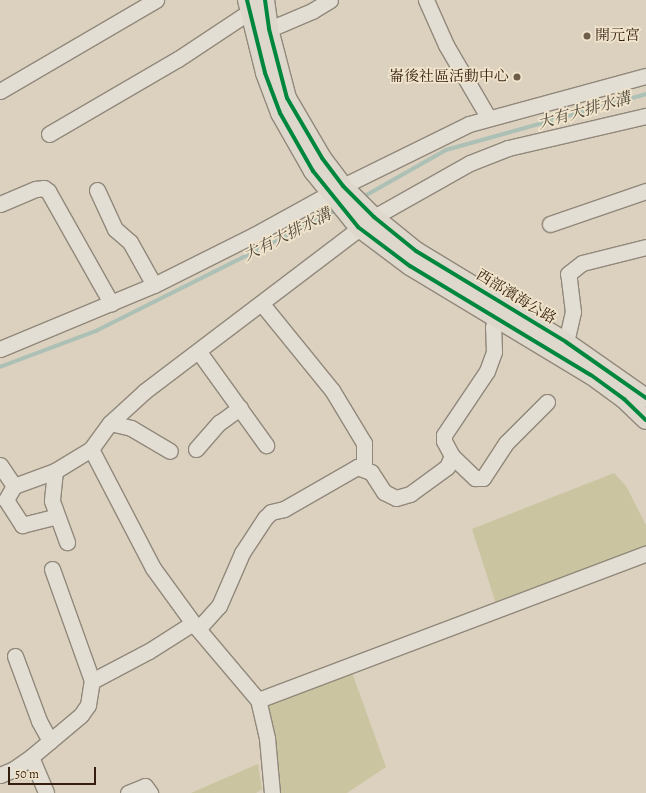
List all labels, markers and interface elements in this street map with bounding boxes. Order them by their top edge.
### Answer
place label: 開元宮 [595,27,640,45]
marker: 開元宮 [582,31,592,41]
place label: 崙後社區活動中心 [389,68,509,86]
marker: 崙後社區活動中心 [512,72,522,82]
water label: 大有大排水溝 [535,89,633,133]
water label: 大有大排水溝 [240,205,334,265]
street label: 西部濱海公路 [473,266,559,328]
scale bar [10,759,98,785]
text: 50 m [15,766,39,782]

